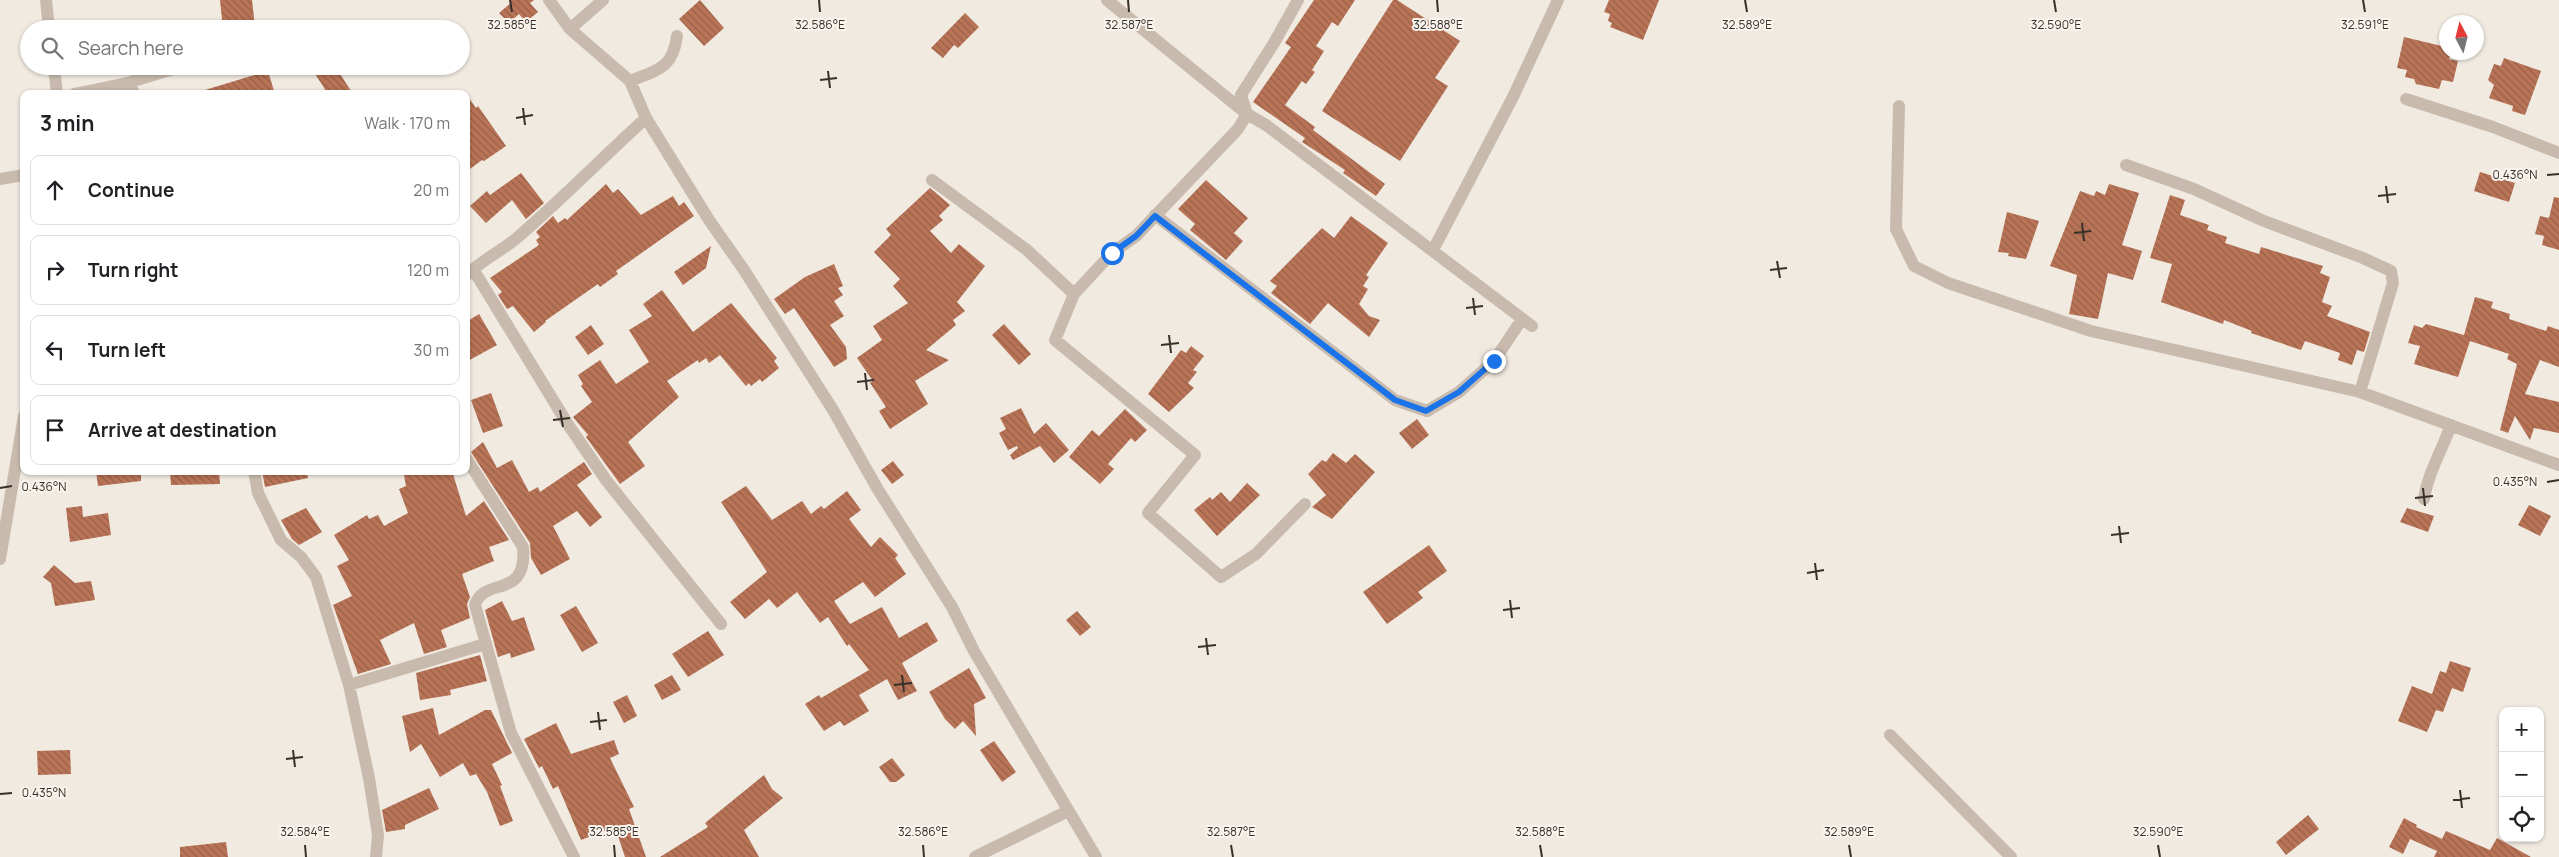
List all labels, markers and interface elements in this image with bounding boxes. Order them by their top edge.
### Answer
north arrow [2439,15,2484,60]
text: 32.585°E [487,16,537,33]
text: 32.586°E [795,16,845,33]
text: 32.587°E [1105,16,1153,33]
text: 32.588°E [1413,16,1463,33]
text: 32.589°E [1722,16,1772,33]
text: 32.590°E [2031,16,2081,33]
text: 32.591°E [2341,16,2389,33]
search box [20,20,470,75]
icon: search [38,34,66,62]
text: Search here [78,35,184,61]
text: 3 min [40,109,94,137]
text: Walk · 170 m [364,112,450,134]
text: 0.436°N [2492,166,2538,183]
icon: ahead [41,176,69,204]
text: Continue [88,177,174,203]
text: 20 m [413,179,449,201]
route start [1101,242,1124,265]
icon: right [41,256,69,284]
text: Turn right [88,257,178,283]
text: 120 m [407,259,449,281]
icon: left [41,336,69,364]
text: Turn left [88,337,166,363]
text: 30 m [414,339,449,361]
route end [1483,350,1506,373]
icon: arrive [41,416,69,444]
text: Arrive at destination [88,417,277,443]
text: 0.435°N [2493,473,2537,490]
text: 0.436°N [21,478,67,495]
map controls [2499,707,2544,842]
button: + [2499,707,2544,752]
button: − [2499,752,2544,797]
text: 0.435°N [22,784,66,801]
button: locate [2499,797,2544,842]
text: 32.584°E [280,823,330,840]
text: 32.585°E [589,823,639,840]
text: 32.586°E [898,823,948,840]
text: 32.587°E [1207,823,1255,840]
text: 32.588°E [1515,823,1565,840]
text: 32.589°E [1824,823,1874,840]
text: 32.590°E [2133,823,2183,840]

